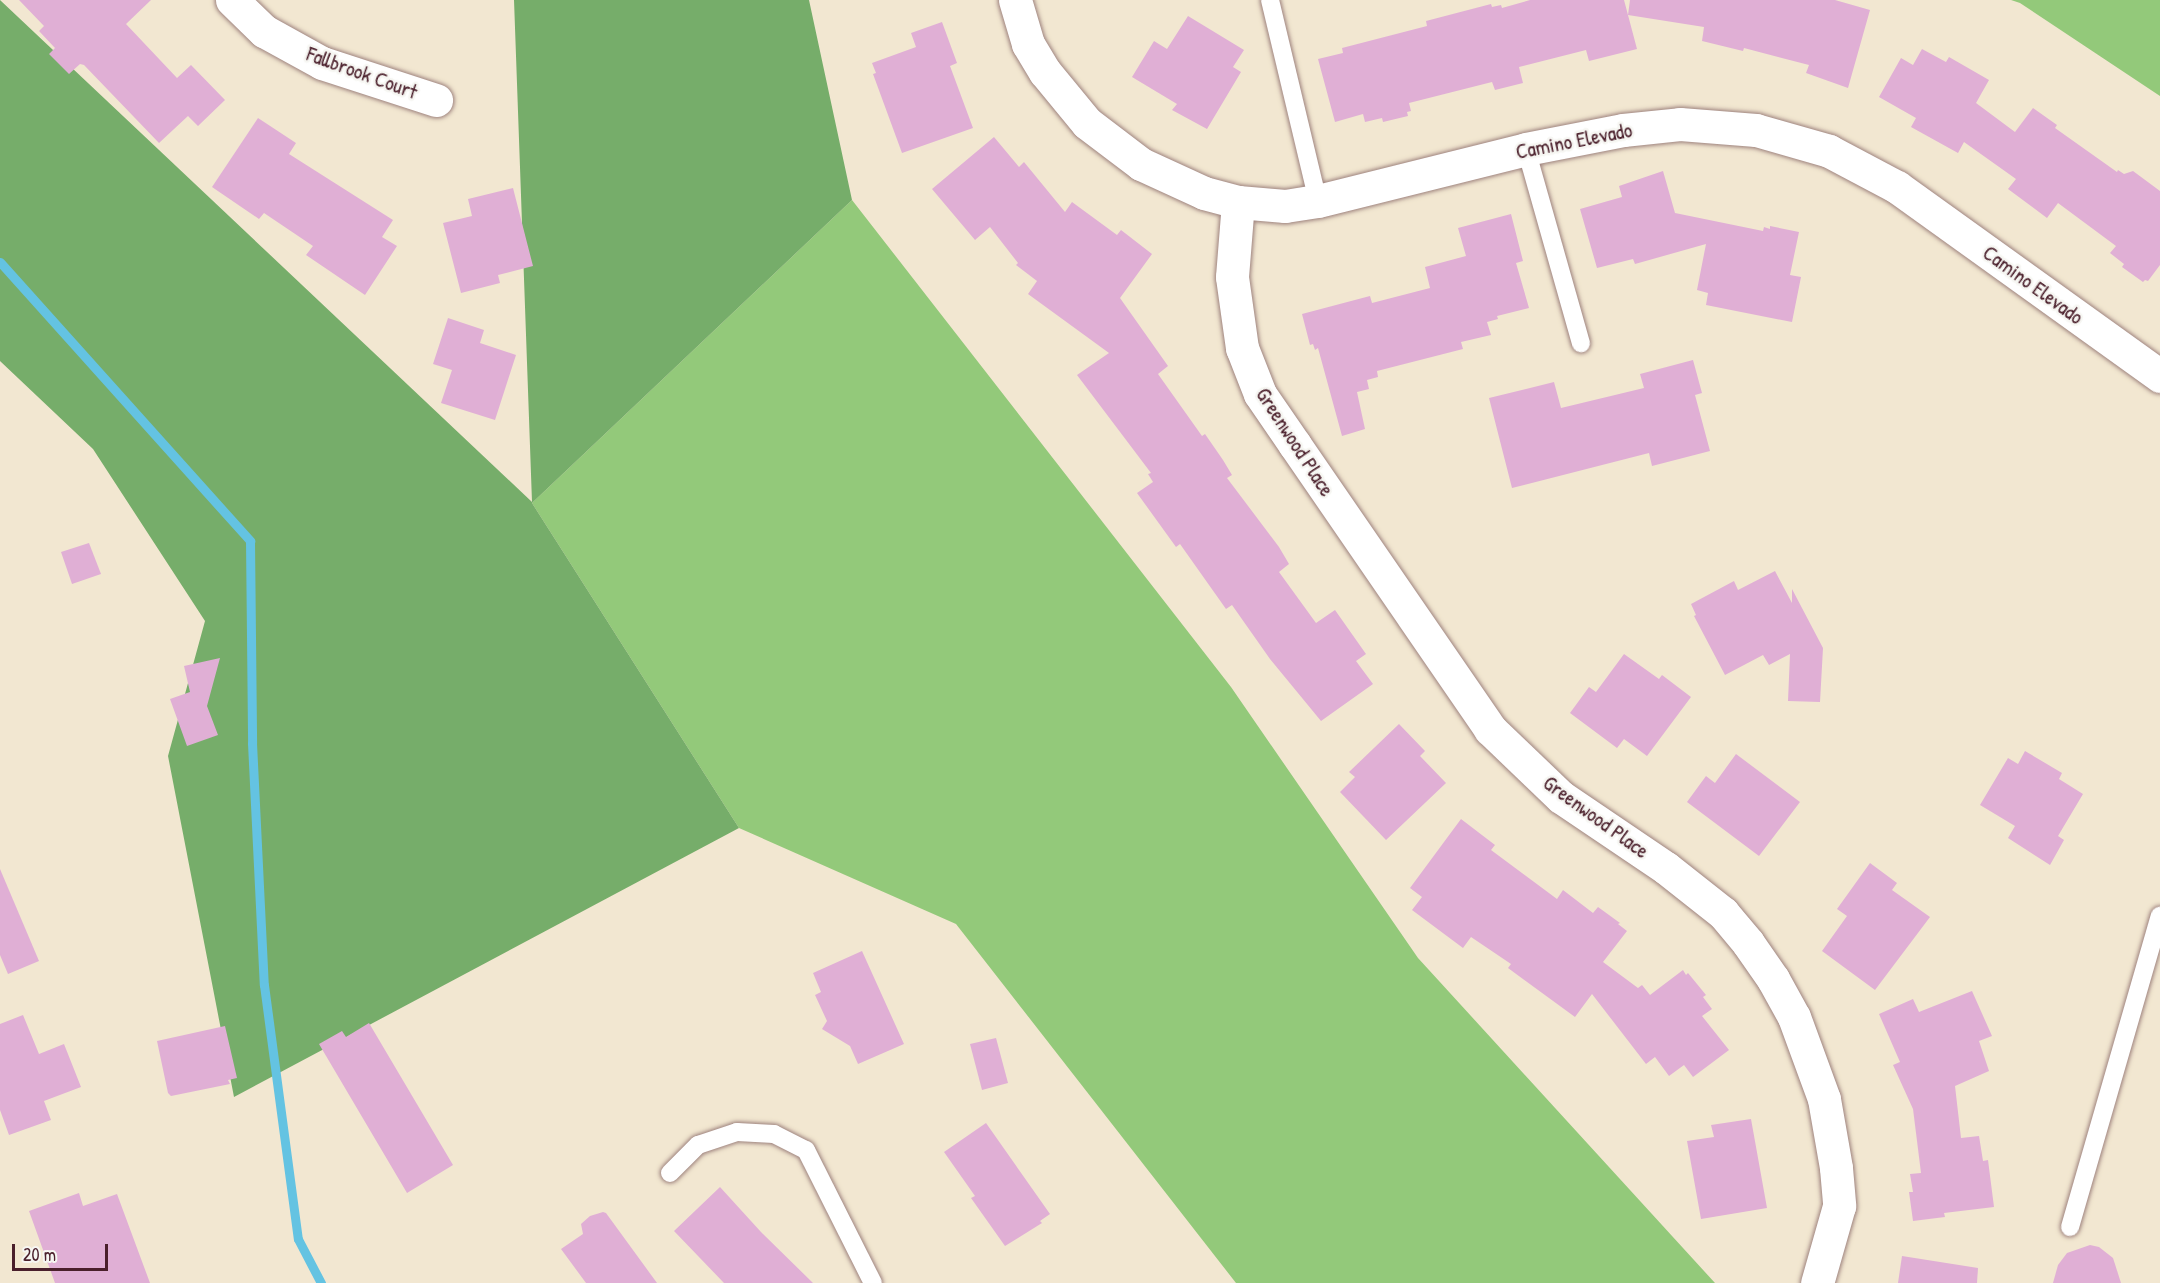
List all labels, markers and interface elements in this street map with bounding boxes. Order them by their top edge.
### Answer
street label: Fallbrook Court [303,41,421,105]
street label: Camino Elevado [1514,117,1634,165]
street label: Camino Elevado [1978,240,2088,330]
street label: Greenwood Place [1251,383,1339,501]
street label: Greenwood Place [1538,770,1654,864]
scale bar [15,1232,111,1270]
text: 20 m [23,1242,56,1267]

